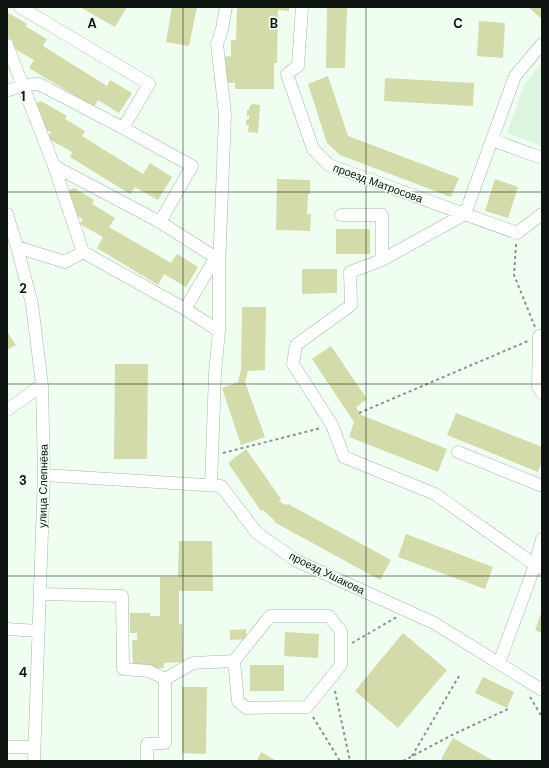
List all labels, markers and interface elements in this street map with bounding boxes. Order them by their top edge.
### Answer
text: A [87,15,97,32]
text: B [270,15,278,32]
text: C [453,15,463,32]
text: 1 [21,88,25,105]
street label: проезд Матросова [331,160,425,206]
text: 2 [19,280,27,297]
street label: улица Слепнёва [35,443,51,528]
text: 3 [19,472,27,489]
street label: проезд Ушакова [287,549,368,598]
text: 4 [19,664,27,681]

